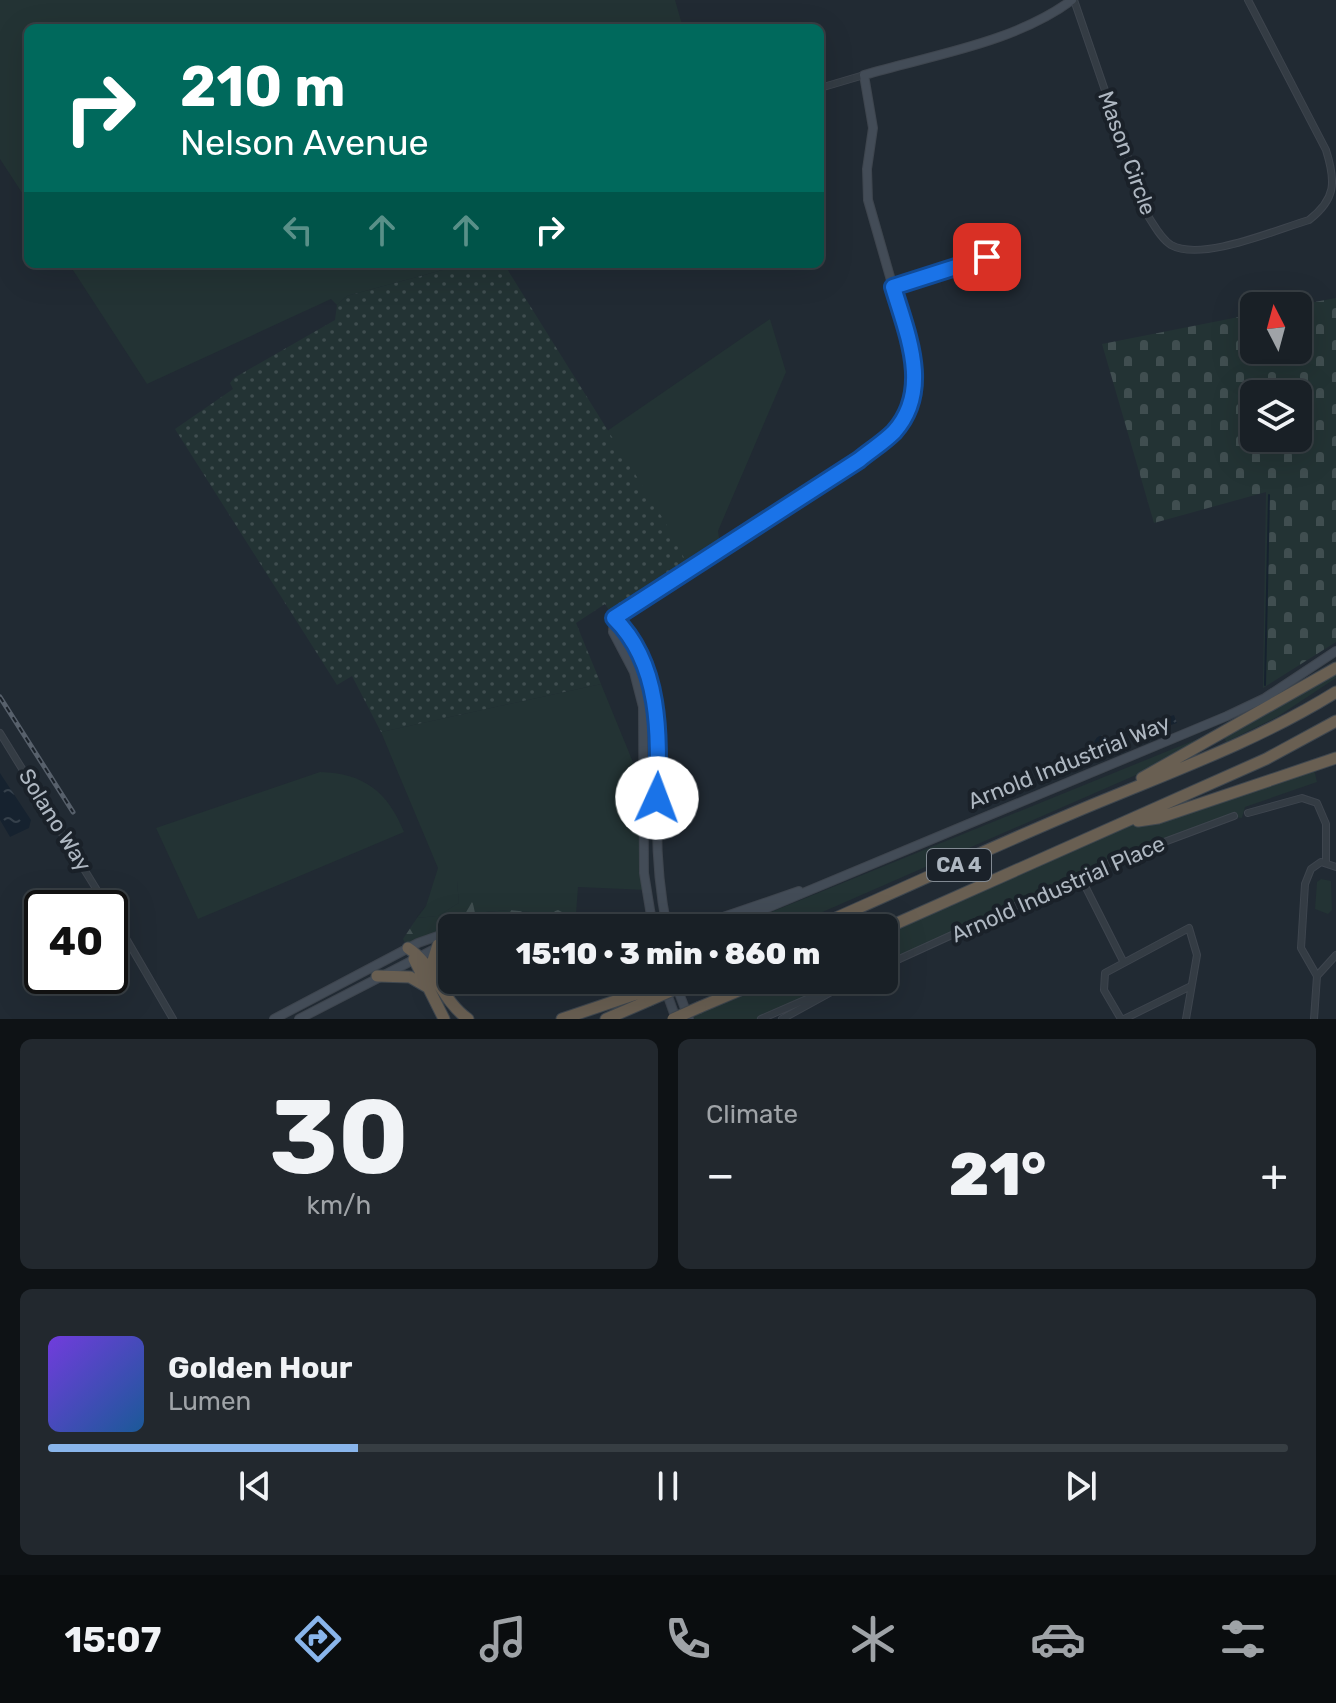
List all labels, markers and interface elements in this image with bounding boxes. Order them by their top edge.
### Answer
text: 210 m [180,54,346,120]
icon: right [48,56,152,160]
street label: Mason Circle [1092,87,1162,219]
text: Nelson Avenue [180,121,429,164]
icon: left [276,208,320,252]
icon: ahead [360,208,404,252]
icon: ahead [444,208,488,252]
icon: right [528,208,572,252]
pin [953,223,1021,291]
icon: arrive [965,235,1009,279]
north arrow [1240,292,1312,364]
map controls [1240,292,1312,452]
button: layers [1240,380,1312,452]
street label: Arnold Industrial Way [964,709,1174,815]
position arrow [615,756,699,840]
street label: Solano Way [13,764,97,876]
street label: Arnold Industrial Place [947,830,1169,948]
road number: CA 4 [927,849,991,881]
speed limit sign: 40 [24,890,128,994]
text: 15:10 · 3 min · 860 m [516,936,820,972]
text: 30 [269,1076,409,1199]
text: Climate [706,1099,798,1130]
text: 21° [949,1139,1046,1210]
text: − [706,1149,735,1201]
text: + [1261,1149,1288,1201]
text: km/h [307,1190,371,1221]
text: Golden Hour [168,1350,352,1386]
text: Lumen [168,1386,251,1417]
icon: previous [233,1464,277,1508]
icon: pause [646,1464,690,1508]
icon: next [1059,1464,1103,1508]
icon: directions [290,1611,346,1667]
icon: music [475,1611,531,1667]
icon: phone [660,1611,716,1667]
icon: climate [845,1611,901,1667]
icon: car [1030,1611,1086,1667]
icon: filters [1215,1611,1271,1667]
text: 15:07 [65,1618,161,1661]

